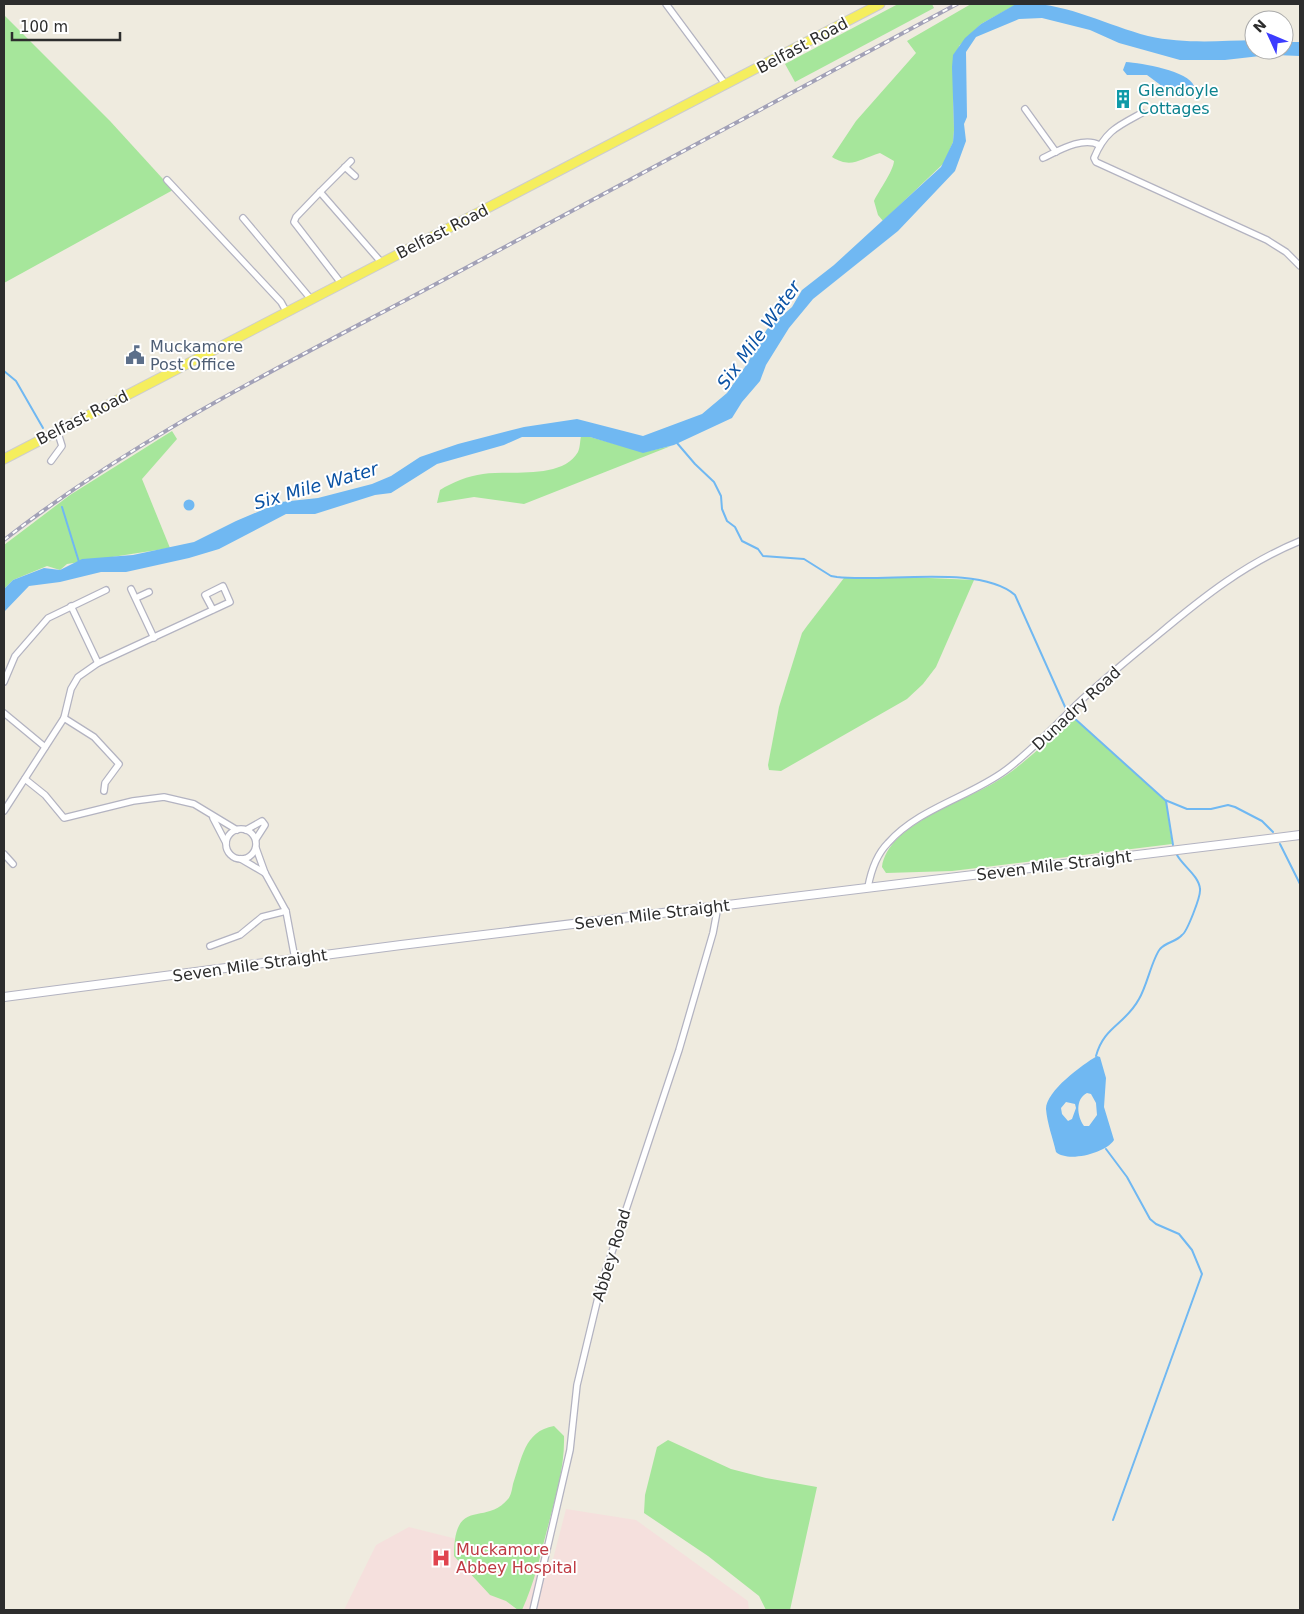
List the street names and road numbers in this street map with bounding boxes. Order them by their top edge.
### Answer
street label: Belfast Road [753,13,851,77]
street label: Belfast Road [393,200,491,263]
street label: Belfast Road [33,386,131,449]
street label: Dunadry Road [1028,663,1124,754]
street label: Seven Mile Straight [975,847,1133,884]
street label: Seven Mile Straight [573,896,731,933]
street label: Seven Mile Straight [172,945,329,986]
street label: Abbey Road [588,1207,635,1304]

